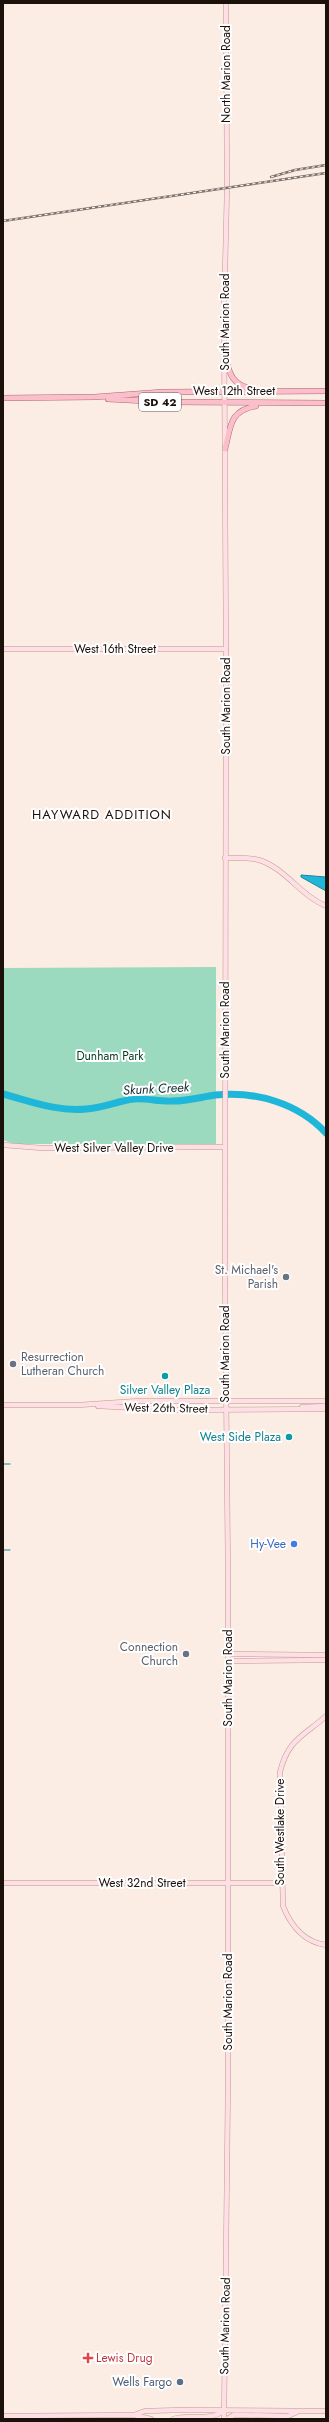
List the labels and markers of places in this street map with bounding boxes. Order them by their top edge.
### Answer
place label: St. Michael's Parish [215,1261,278,1293]
marker: St. Michael's Parish [281,1272,291,1282]
place label: Resurrection Lutheran Church [21,1348,104,1380]
marker: Resurrection Lutheran Church [8,1359,18,1369]
marker: Silver Valley Plaza [160,1371,170,1381]
place label: Silver Valley Plaza [120,1381,211,1399]
place label: West Side Plaza [200,1428,281,1446]
marker: West Side Plaza [284,1432,294,1442]
place label: Hy-Vee [250,1535,286,1553]
marker: Hy-Vee [289,1539,299,1549]
place label: Connection Church [120,1638,178,1670]
marker: Connection Church [181,1649,191,1659]
place label: Lewis Drug [96,2349,153,2367]
marker: Lewis Drug [83,2353,93,2363]
place label: Wells Fargo [112,2373,172,2391]
marker: Wells Fargo [175,2377,185,2387]

